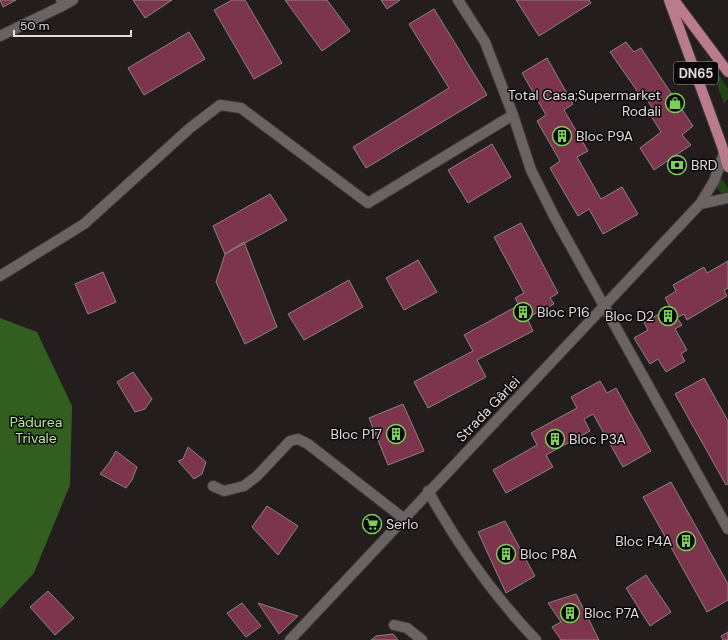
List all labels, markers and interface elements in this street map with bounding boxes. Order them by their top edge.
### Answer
scale bar [14,12,131,38]
text: 50 m [20,18,49,34]
road number: DN65 [674,62,718,84]
place label: Total Casa;Supermarket Rodali [508,86,661,120]
shop icon: Total Casa;Supermarket Rodali [664,92,686,114]
building icon: Bloc P9A [551,125,573,147]
place label: Bloc P9A [576,127,633,145]
bank icon: BRD [666,154,688,176]
place label: BRD [691,156,717,174]
building icon: Bloc P16 [512,301,534,323]
place label: Bloc P16 [537,303,590,321]
building icon: Bloc D2 [657,305,679,327]
place label: Bloc D2 [605,307,654,325]
street label: Strada Gârlei [452,372,524,446]
park label: Pădurea Trivale [10,413,62,447]
building icon: Bloc P17 [385,423,407,445]
place label: Bloc P17 [330,425,382,443]
building icon: Bloc P3A [544,428,566,450]
place label: Bloc P3A [569,430,626,448]
supermarket icon: Serlo [361,513,383,535]
place label: Serlo [386,515,419,533]
building icon: Bloc P4A [675,530,697,552]
place label: Bloc P4A [615,532,672,550]
building icon: Bloc P8A [495,543,517,565]
place label: Bloc P8A [520,545,577,563]
building icon: Bloc P7A [559,602,581,624]
place label: Bloc P7A [584,604,639,622]

